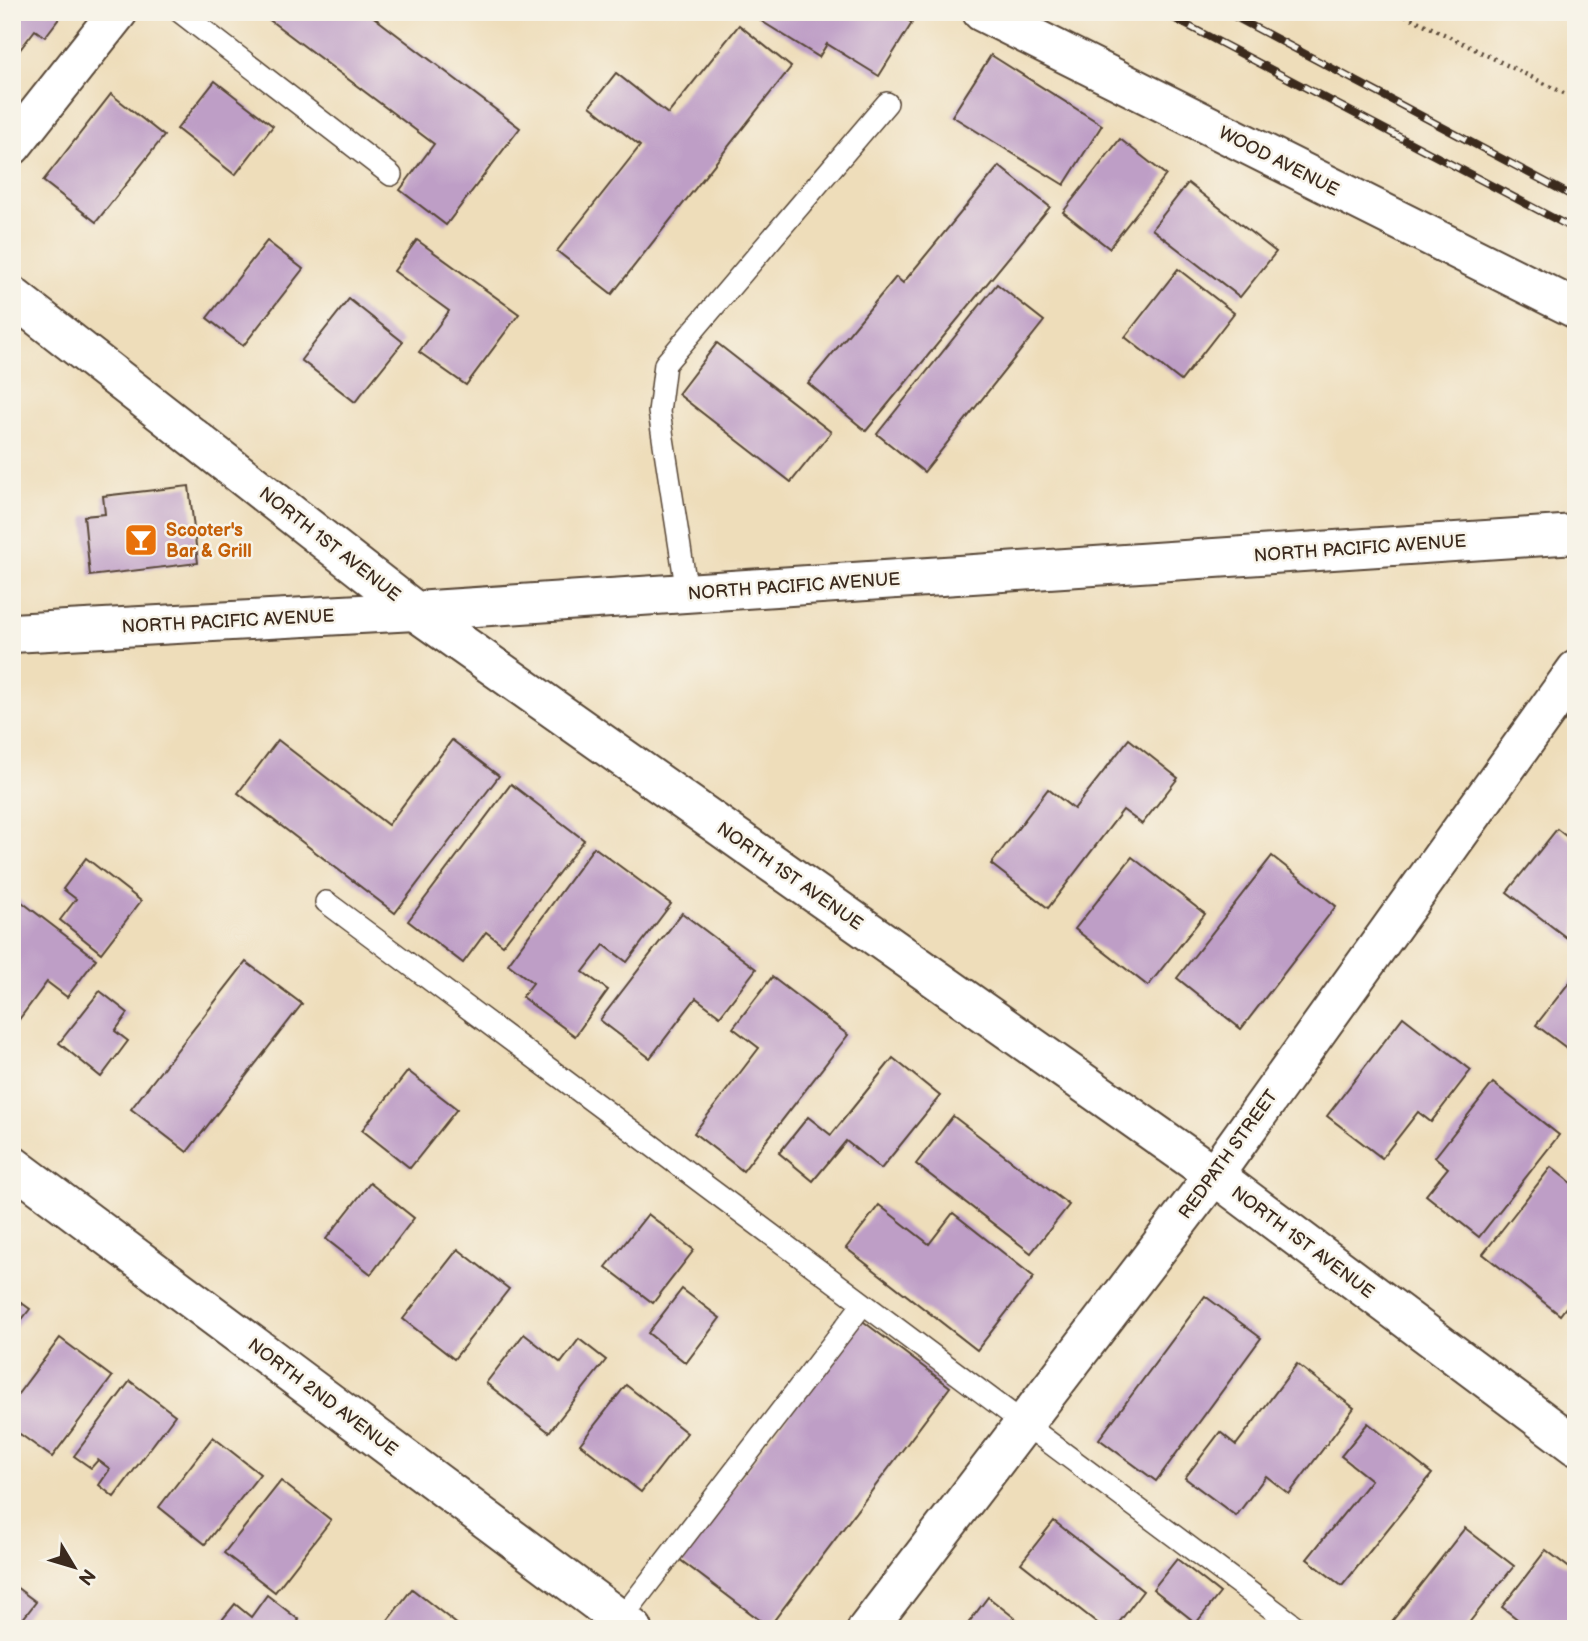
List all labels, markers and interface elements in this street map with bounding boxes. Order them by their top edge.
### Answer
street label: WOOD AVENUE [1215,122,1342,201]
street label: NORTH 1ST AVENUE [255,483,404,606]
place label: Scooter's Bar & Grill [166,520,252,562]
bar icon: Scooter's Bar & Grill [122,521,160,559]
street label: NORTH PACIFIC AVENUE [1253,531,1467,566]
street label: NORTH PACIFIC AVENUE [687,569,901,604]
street label: NORTH PACIFIC AVENUE [121,605,335,638]
street label: NORTH 1ST AVENUE [713,818,867,935]
street label: REDPATH STREET [1175,1086,1282,1223]
street label: NORTH 1ST AVENUE [1227,1182,1378,1303]
street label: NORTH 2ND AVENUE [244,1334,402,1461]
north arrow [38,1532,108,1602]
text: N [73,1564,100,1589]

